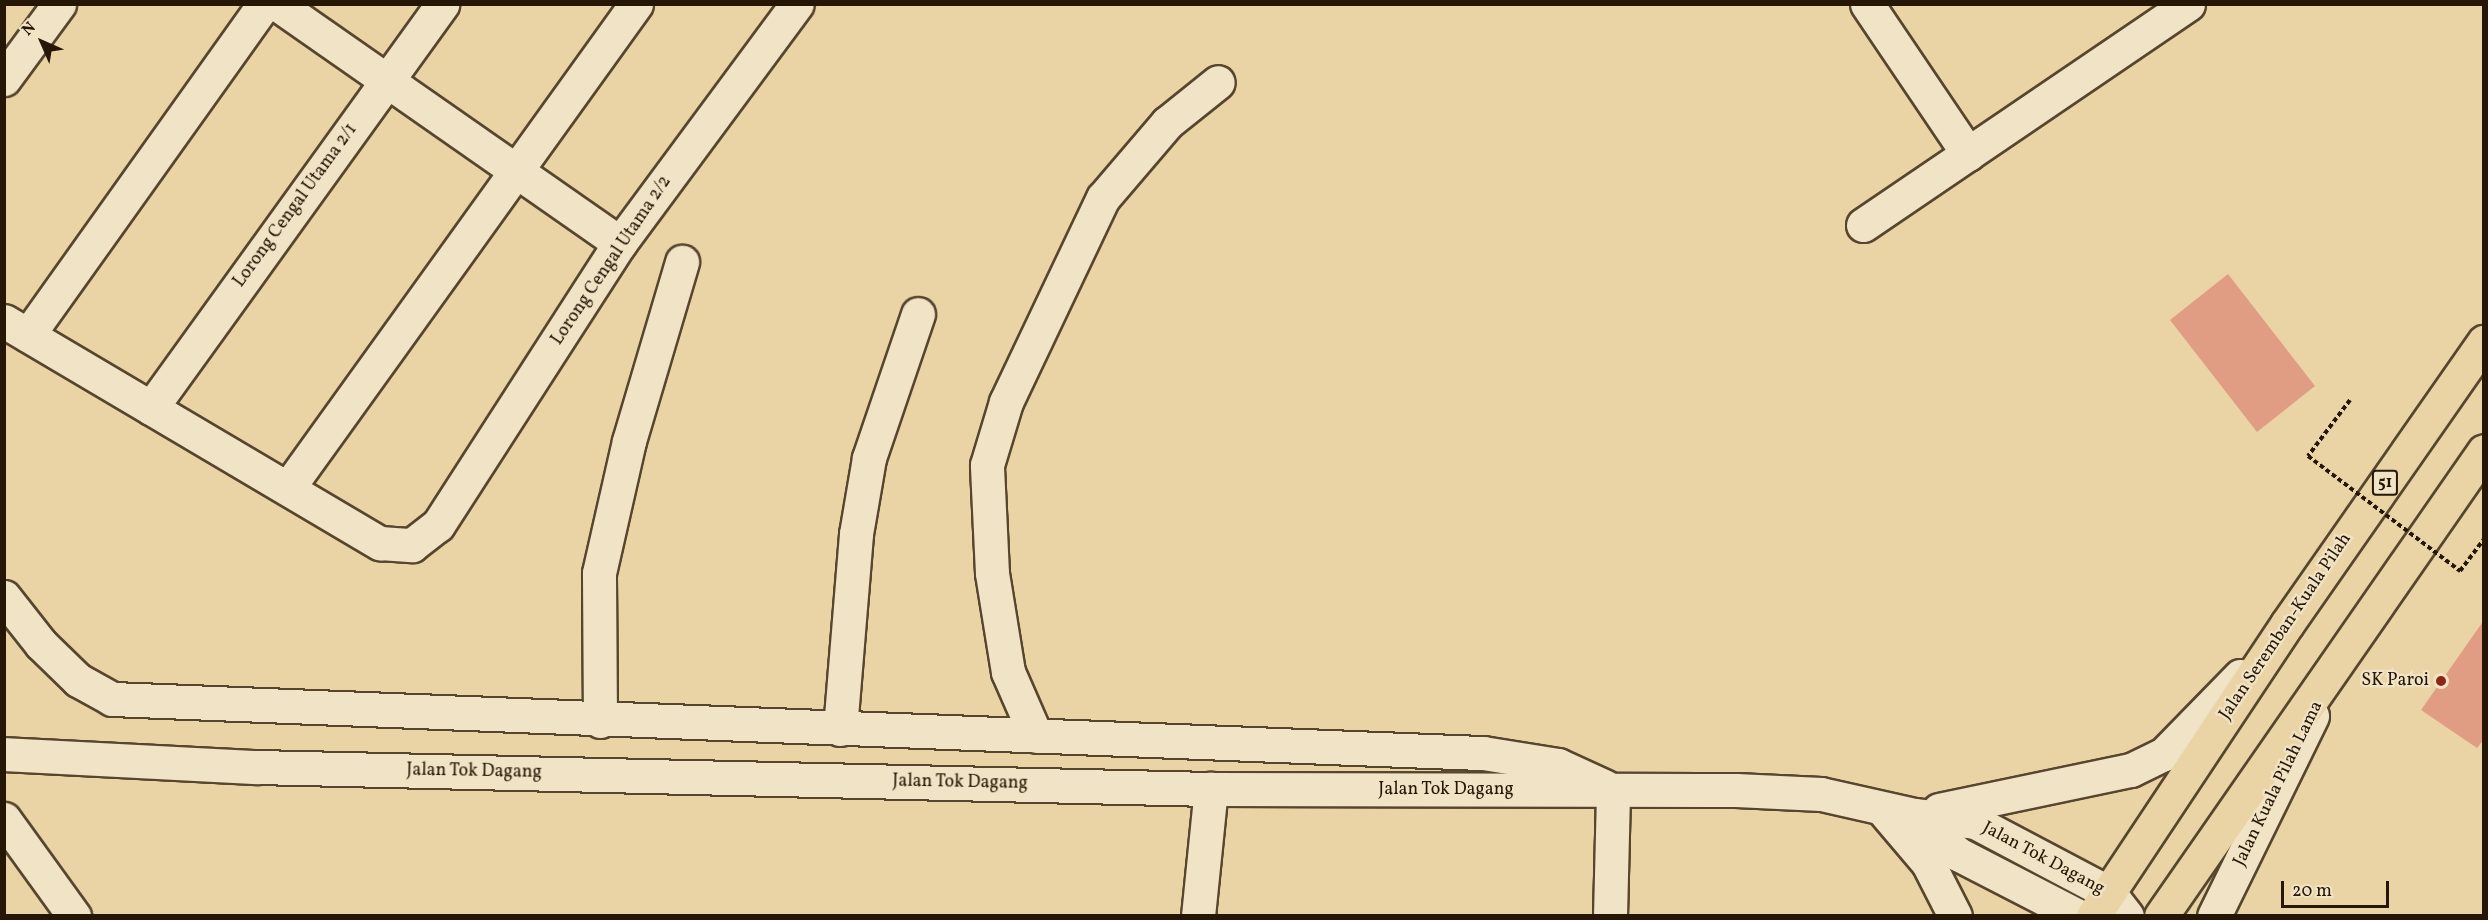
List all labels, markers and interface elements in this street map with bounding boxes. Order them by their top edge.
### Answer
north arrow [12,12,72,72]
text: N [17,17,41,41]
street label: Lorong Cengal Utama 2/1 [229,120,363,292]
street label: Lorong Cengal Utama 2/2 [547,172,677,350]
road number: 51 [2372,470,2398,496]
street label: Jalan Seremban-Kuala Pilah [2215,529,2357,725]
place label: SK Paroi [2361,670,2429,692]
marker: SK Paroi [2434,674,2448,688]
street label: Jalan Kuala Pilah Lama [2230,698,2328,870]
street label: Jalan Tok Dagang [406,760,542,784]
street label: Jalan Tok Dagang [892,771,1028,795]
street label: Jalan Tok Dagang [1378,779,1514,801]
street label: Jalan Tok Dagang [1978,818,2108,900]
scale bar [2284,869,2392,907]
text: 20 m [2292,879,2332,904]

